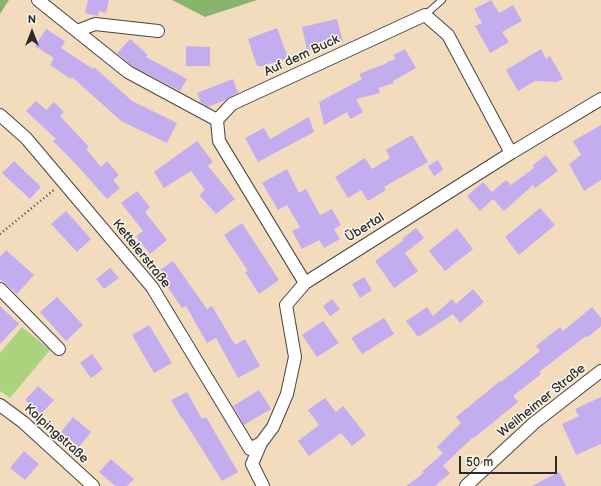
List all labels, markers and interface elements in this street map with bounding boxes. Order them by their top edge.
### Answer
north arrow [12,12,52,52]
text: N [28,13,36,26]
street label: Auf dem Buck [262,32,342,80]
street label: Übertal [343,210,387,246]
street label: Kettelerstraße [109,217,173,291]
street label: Weilheimer Straße [495,361,589,441]
street label: Kolpingstraße [21,401,91,467]
scale bar [461,448,559,474]
text: 50 m [466,455,493,470]

